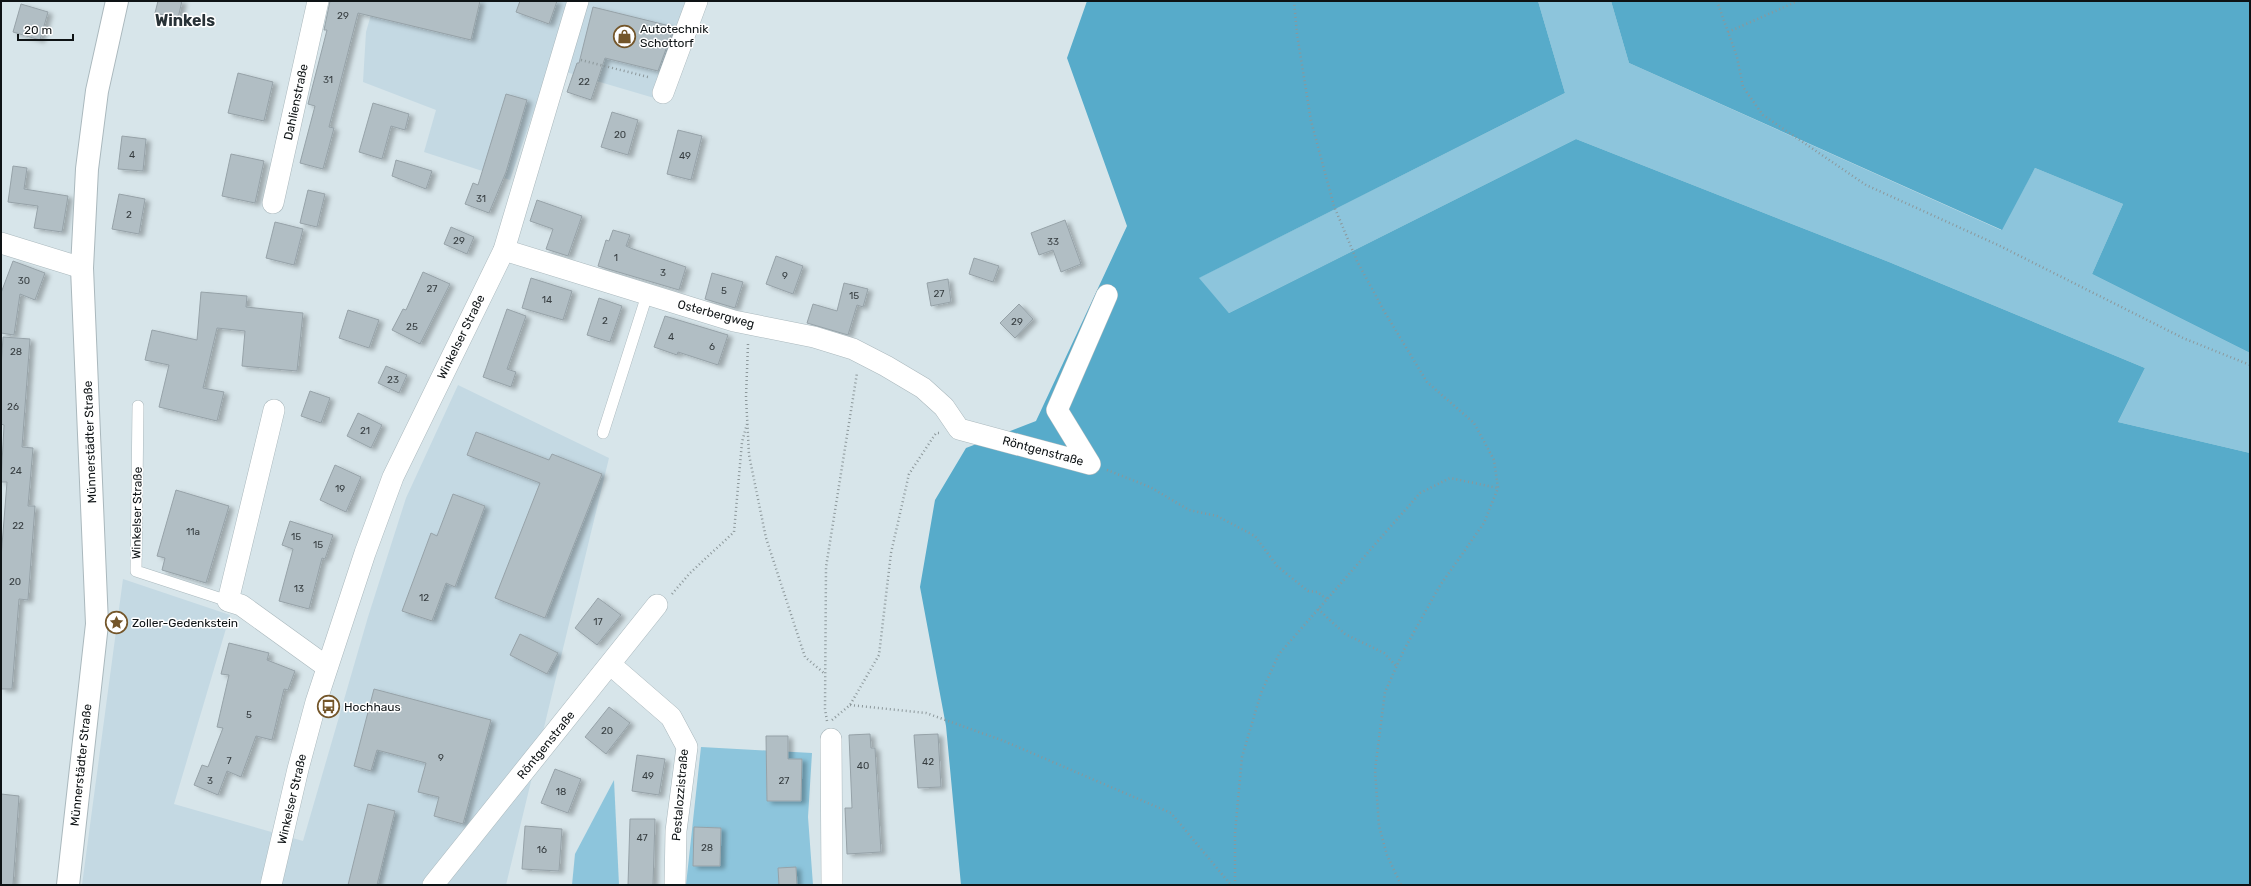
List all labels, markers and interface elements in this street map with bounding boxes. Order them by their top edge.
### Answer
house number: 29 [337,10,349,22]
district label: Winkels [155,11,215,30]
scale bar [18,16,73,42]
place label: Autotechnik Schottorf [640,22,709,50]
text: 20 m [24,23,52,37]
shop icon: Autotechnik Schottorf [612,23,638,49]
street label: Dahlienstraße [281,62,311,141]
house number: 31 [323,74,333,86]
house number: 22 [578,76,590,88]
house number: 20 [614,129,626,141]
house number: 4 [129,149,135,161]
house number: 49 [679,150,691,162]
house number: 31 [476,193,486,205]
house number: 2 [126,209,132,221]
house number: 29 [453,235,465,247]
house number: 33 [1047,236,1059,248]
house number: 1 [614,252,618,264]
house number: 3 [660,267,666,279]
house number: 9 [782,270,788,282]
house number: 30 [18,275,30,287]
house number: 27 [427,283,438,295]
house number: 5 [721,285,727,297]
house number: 27 [934,288,945,300]
house number: 15 [849,290,859,302]
street label: Winkelser Straße [434,292,488,382]
house number: 14 [542,294,552,306]
street label: Osterbergweg [676,297,756,331]
house number: 2 [602,315,608,327]
house number: 29 [1011,316,1023,328]
house number: 25 [406,321,418,333]
house number: 4 [668,331,674,343]
house number: 6 [709,341,715,353]
house number: 28 [10,346,22,358]
house number: 23 [387,374,399,386]
street label: Münnerstädter Straße [81,380,99,504]
house number: 26 [7,401,19,413]
house number: 21 [360,425,370,437]
street label: Röntgenstraße [1001,433,1085,469]
house number: 24 [10,465,22,477]
street label: Winkelser Straße [129,466,145,559]
house number: 19 [335,483,345,495]
house number: 22 [12,520,24,532]
house number: 11a [186,526,200,538]
house number: 15 [291,531,301,543]
house number: 15 [313,539,323,551]
house number: 20 [9,576,21,588]
house number: 13 [294,583,304,595]
house number: 12 [419,592,429,604]
place icon: Zoller-Gedenkstein [104,610,130,636]
place label: Zoller-Gedenkstein [132,616,238,630]
house number: 17 [593,616,603,628]
bus stop icon: Hochhaus [315,694,341,720]
place label: Hochhaus [344,700,401,714]
street label: Münnerstädter Straße [68,703,94,827]
street label: Röntgenstraße [514,708,578,782]
house number: 5 [246,709,252,721]
house number: 20 [601,725,613,737]
street label: Pestalozzistraße [669,748,691,842]
street label: Winkelser Straße [275,752,309,846]
house number: 9 [438,752,444,764]
house number: 7 [226,755,232,767]
house number: 42 [922,756,934,768]
house number: 40 [857,760,869,772]
house number: 49 [642,770,654,782]
house number: 3 [207,775,213,787]
house number: 27 [779,775,790,787]
house number: 18 [556,786,566,798]
house number: 47 [636,832,648,844]
house number: 28 [701,842,713,854]
house number: 16 [537,844,547,856]

